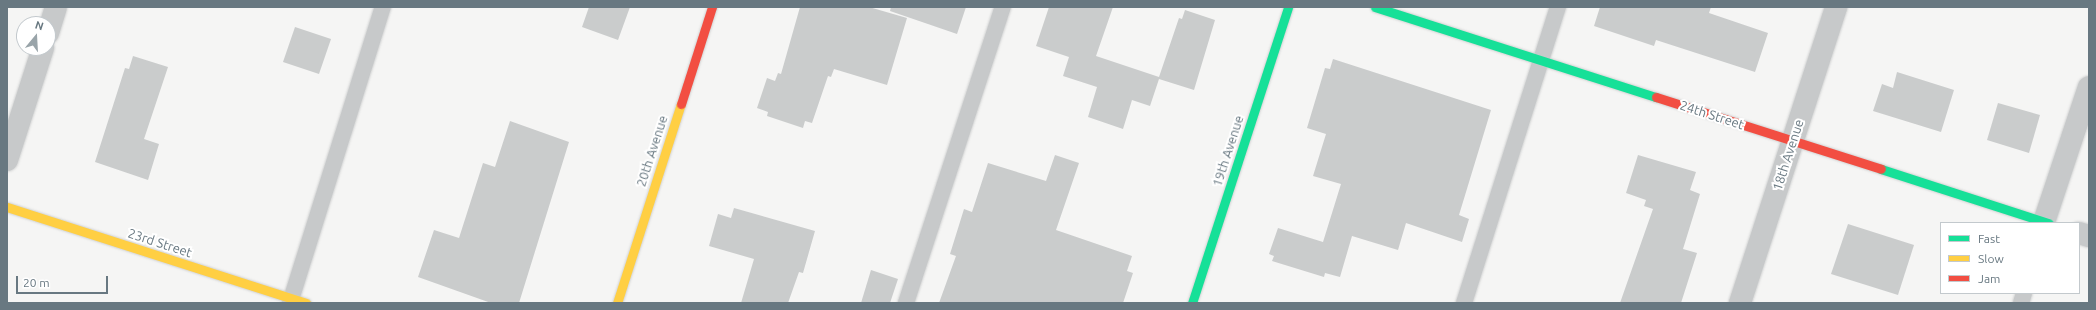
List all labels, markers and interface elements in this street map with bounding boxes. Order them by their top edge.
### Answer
north arrow [16,16,56,56]
text: N [34,19,45,33]
street label: 24th Street [1678,97,1746,133]
street label: 20th Avenue [633,113,671,189]
street label: 19th Avenue [1209,113,1247,189]
street label: 18th Avenue [1769,117,1807,193]
legend [1940,222,2080,294]
street label: 23rd Street [126,225,194,261]
text: Fast [1978,232,2000,245]
text: Slow [1978,252,2004,265]
scale bar [18,268,110,294]
text: Jam [1978,272,2000,285]
text: 20 m [23,276,50,289]

